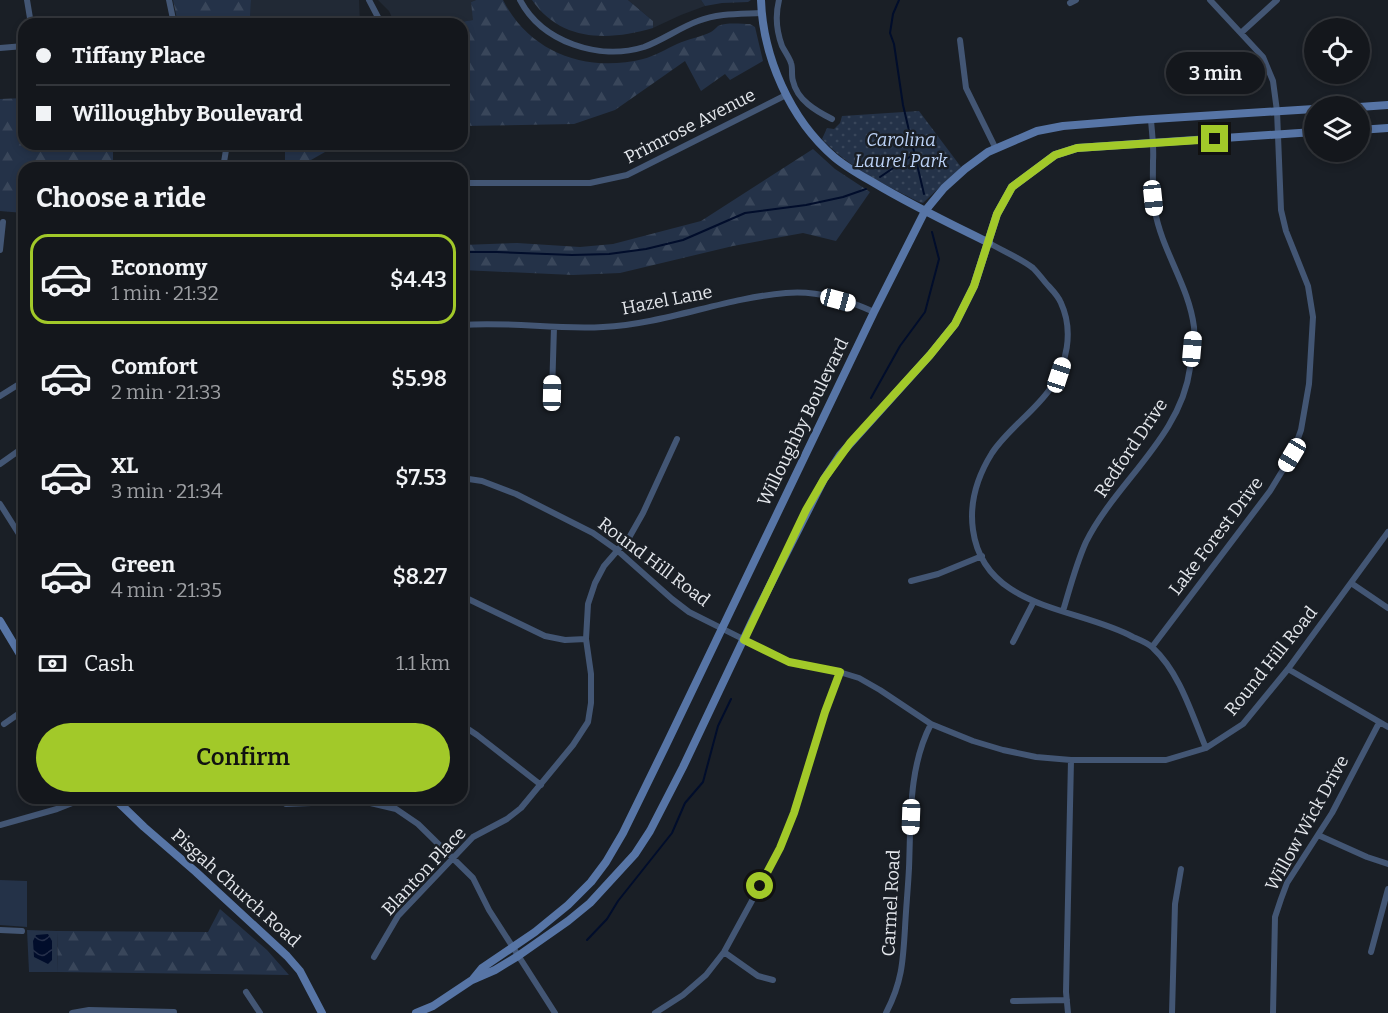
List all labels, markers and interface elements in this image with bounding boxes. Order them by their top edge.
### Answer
map controls [1304,18,1370,162]
button: locate [1304,18,1370,84]
text: Tiffany Place [72,42,205,69]
callout: 3 min [1166,52,1264,94]
text: 3 min [1189,61,1242,85]
street label: Primrose Avenue [621,84,759,168]
button: layers [1304,96,1370,162]
text: Willoughby Boulevard [72,100,303,127]
route end [1201,125,1228,152]
park label: Carolina Laurel Park [855,129,948,172]
car [1142,179,1164,217]
text: Choose a ride [36,182,206,214]
icon: car [39,252,93,306]
text: Economy [111,254,207,281]
text: $4.43 [390,266,447,293]
street label: Hazel Lane [620,280,714,320]
text: 1 min · 21:32 [111,281,219,305]
car [818,287,858,313]
car [1181,330,1203,368]
street label: Willoughby Boulevard [753,334,853,509]
icon: car [39,351,93,405]
text: Comfort [111,353,198,380]
car [1045,355,1073,395]
text: $5.98 [391,365,447,392]
car [543,375,561,411]
text: 2 min · 21:33 [111,380,221,404]
street label: Redford Drive [1090,394,1172,502]
car [1275,435,1309,475]
icon: car [39,450,93,504]
text: XL [111,452,138,479]
text: $7.53 [395,464,447,491]
street label: Lake Forest Drive [1164,472,1268,600]
text: 3 min · 21:34 [111,479,223,503]
street label: Round Hill Road [594,513,715,611]
icon: car [39,549,93,603]
text: Green [111,551,175,578]
text: $8.27 [392,563,447,590]
text: 4 min · 21:35 [111,578,222,602]
street label: Round Hill Road [1220,602,1322,720]
icon: cash [36,647,69,680]
text: Cash [84,650,134,677]
text: 1.1 km [396,651,450,675]
button: Confirm [36,723,450,792]
street label: Willow Wick Drive [1261,751,1353,895]
car [901,799,921,835]
street label: Blanton Place [377,822,471,920]
street label: Pisgah Church Road [167,824,305,952]
street label: Carmel Road [877,849,905,957]
route start [746,872,773,899]

